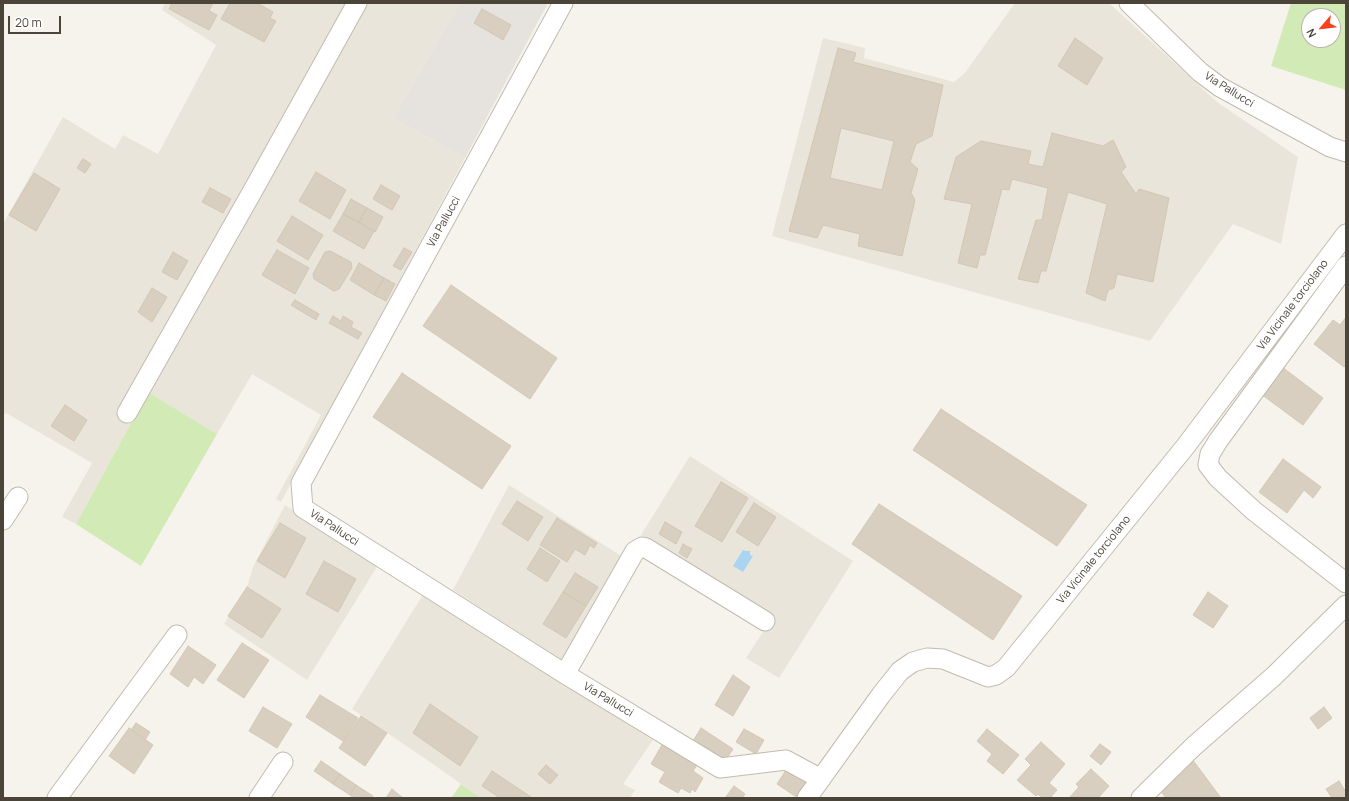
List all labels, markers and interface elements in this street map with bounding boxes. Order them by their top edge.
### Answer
scale bar [10,8,63,34]
north arrow [1301,8,1341,48]
text: 20 m [15,14,42,31]
text: N [1302,26,1319,40]
street label: Via Pallucci [1202,70,1256,110]
street label: Via Pallucci [425,194,463,250]
street label: Via Vicinale torciolano [1255,257,1331,353]
street label: Via Pallucci [307,507,361,549]
street label: Via Vicinale torciolano [1054,513,1134,607]
street label: Via Pallucci [581,680,635,720]

